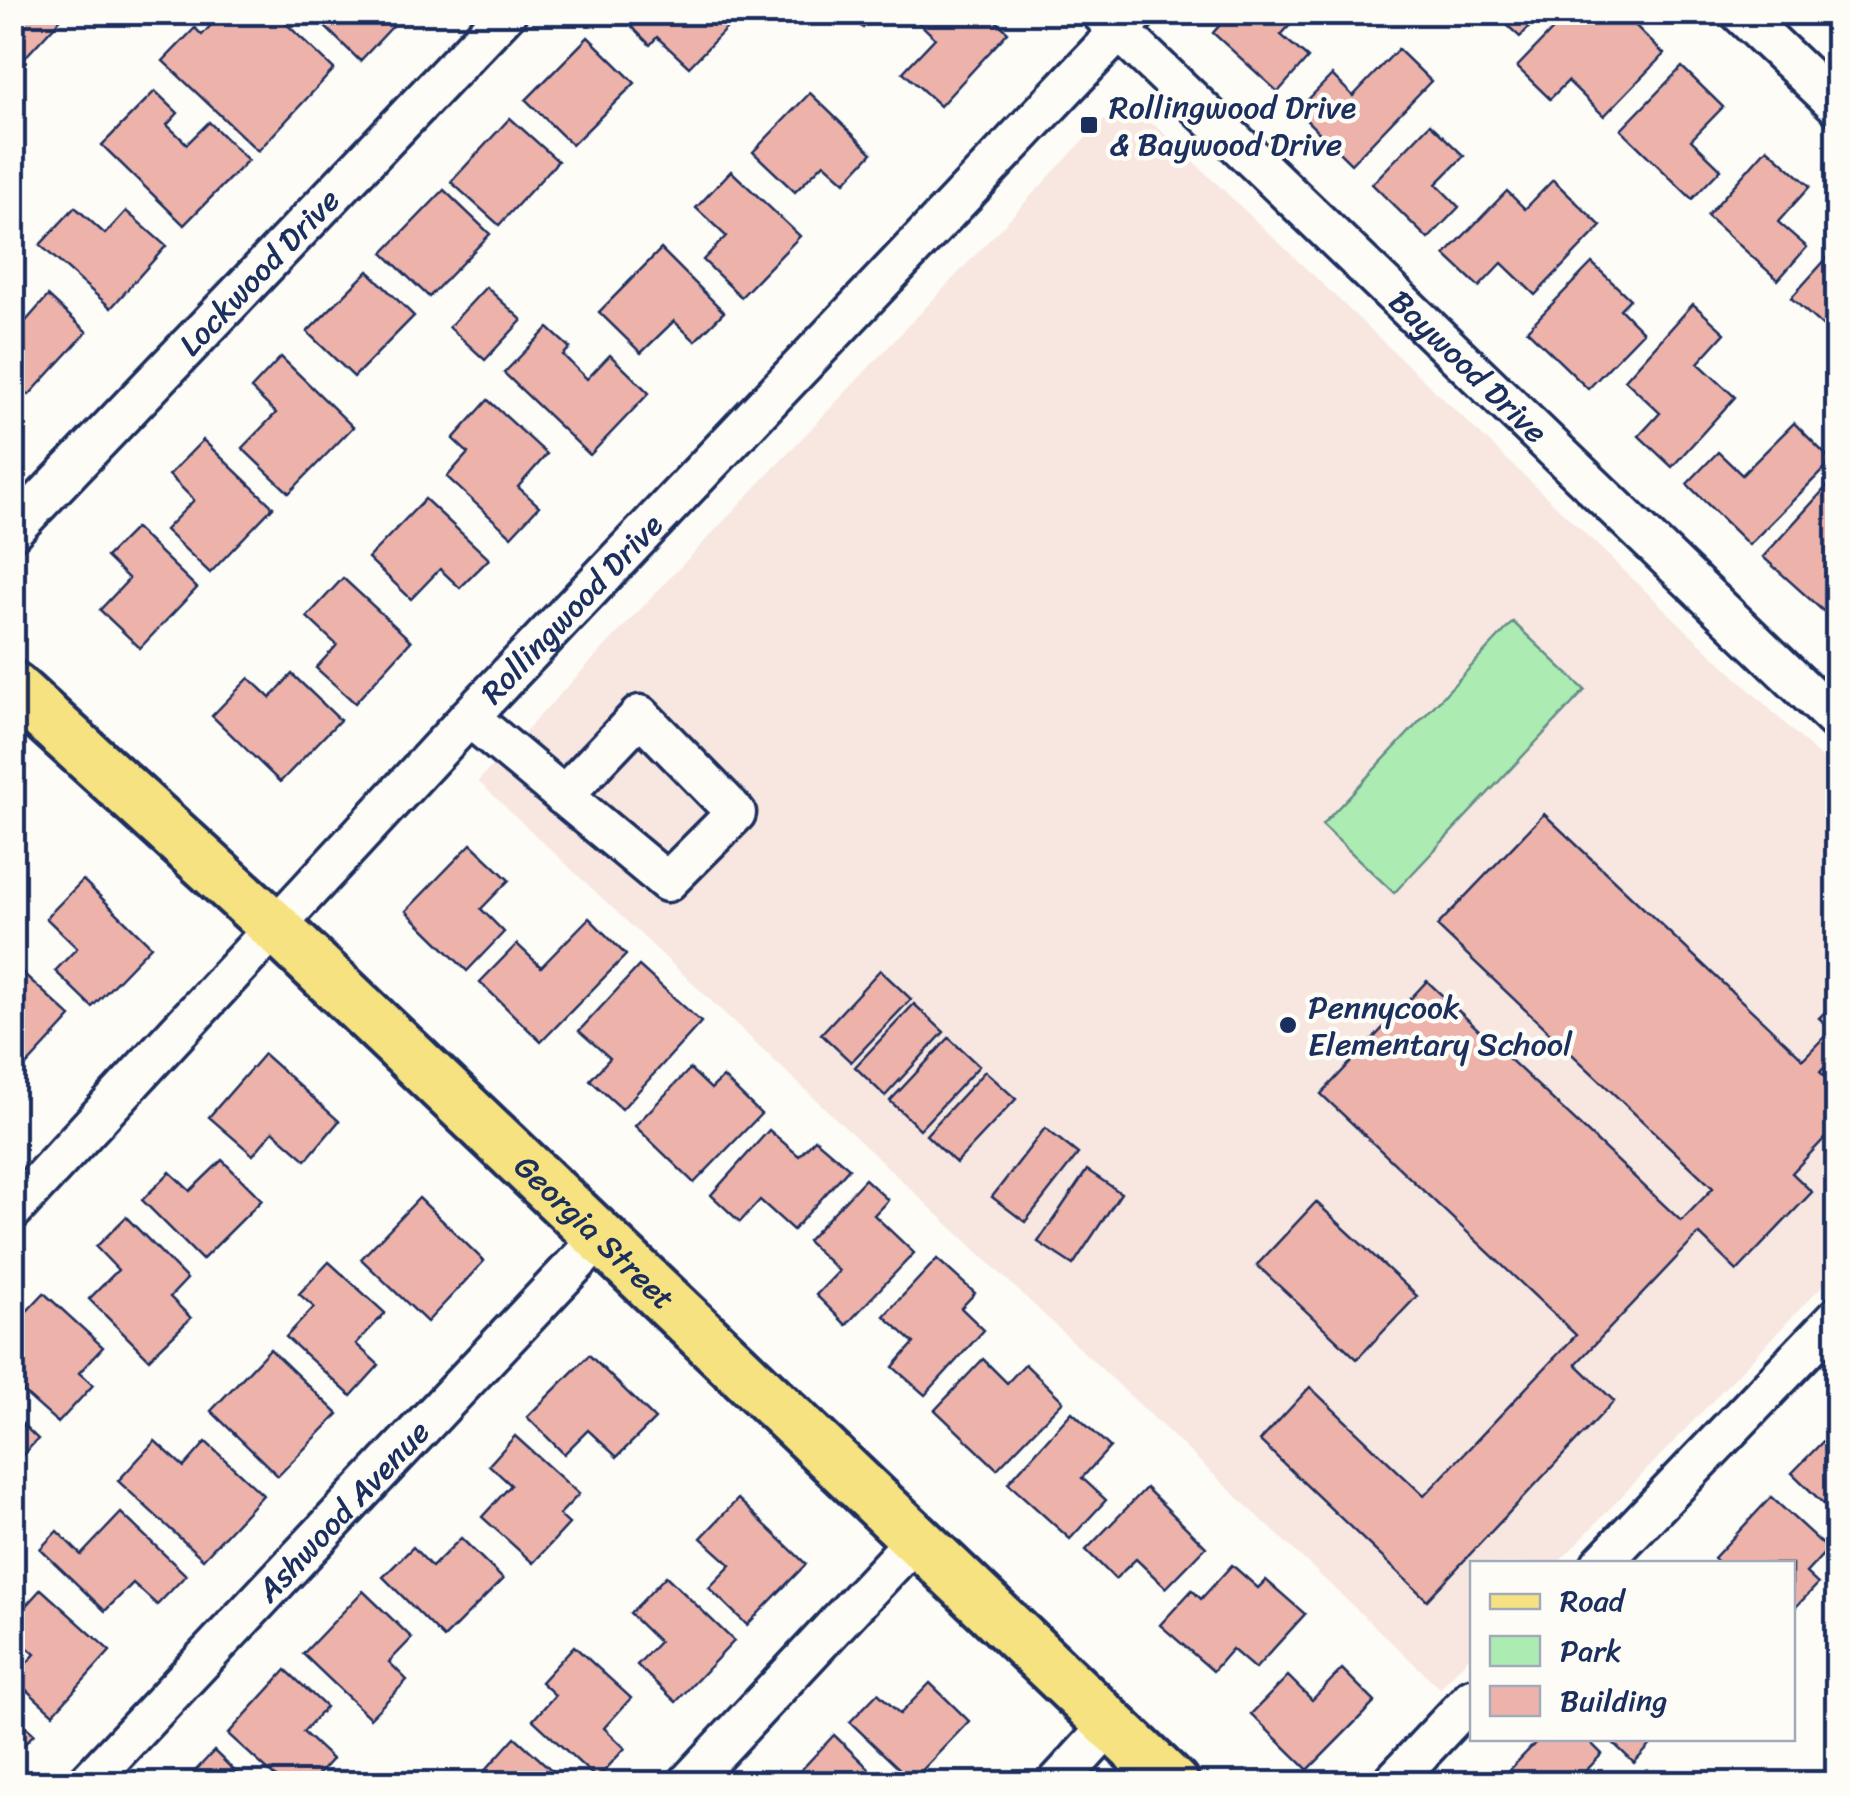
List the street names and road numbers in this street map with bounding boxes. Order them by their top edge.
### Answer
street label: Lockwood Drive [164,174,355,370]
street label: Baywood Drive [1375,275,1562,458]
street label: Rollingwood Drive [466,500,678,718]
street label: Georgia Street [500,1140,689,1325]
street label: Ashwood Avenue [242,1406,445,1617]

